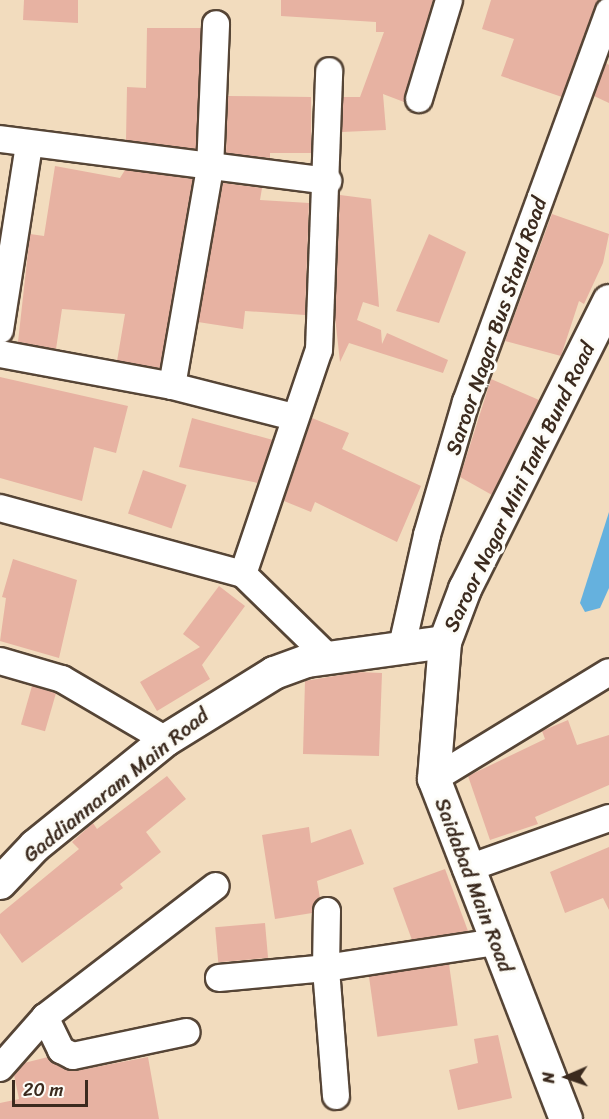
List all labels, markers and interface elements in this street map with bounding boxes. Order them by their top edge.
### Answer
street label: Saroor Nagar Bus Stand Road [440,193,552,459]
street label: Saroor Nagar Mini Tank Bund Road [438,338,600,636]
street label: Gaddiannaram Main Road [18,702,214,868]
street label: Saidabad Main Road [429,794,519,976]
north arrow [537,1047,597,1107]
scale bar [15,1068,92,1106]
text: N [534,1072,563,1084]
text: 20 m [23,1074,63,1106]

